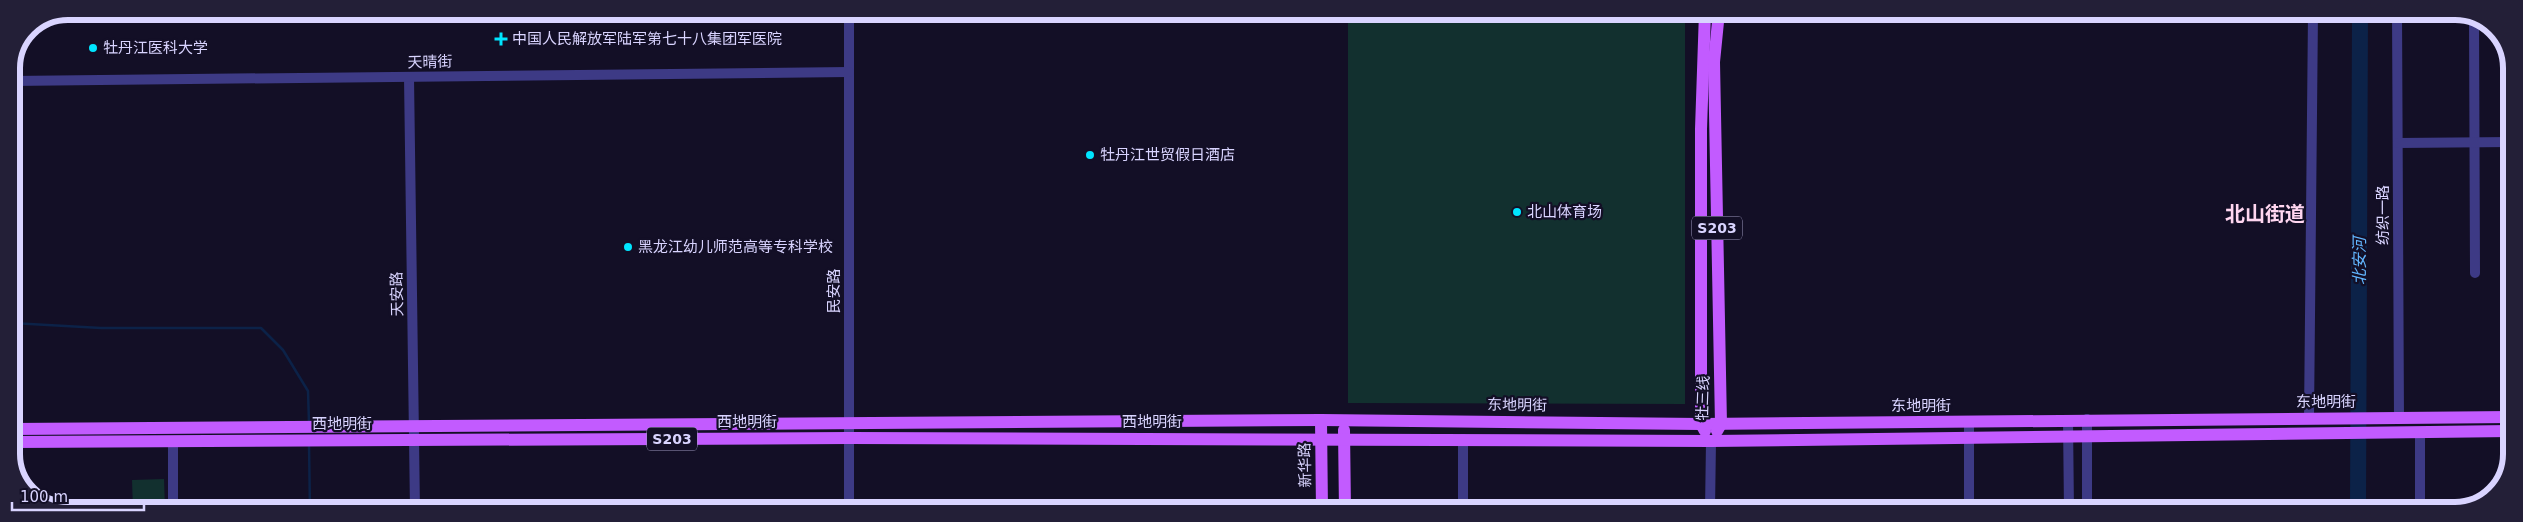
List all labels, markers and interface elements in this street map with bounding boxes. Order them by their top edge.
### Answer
place label: 中国人民解放军陆军第七十八集团军医院 [512,30,782,48]
marker: 中国人民解放军陆军第七十八集团军医院 [494,32,508,46]
place label: 牡丹江医科大学 [103,39,208,57]
marker: 牡丹江医科大学 [87,42,99,54]
street label: 天晴街 [407,53,453,71]
place label: 牡丹江世贸假日酒店 [1100,146,1235,164]
marker: 牡丹江世贸假日酒店 [1084,149,1096,161]
street label: 纺织一路 [2374,185,2392,245]
district label: 北山街道 [2225,202,2305,226]
place label: 北山体育场 [1527,203,1602,221]
marker: 北山体育场 [1511,206,1523,218]
road number: S203 [1692,217,1742,240]
water label: 北安河 [2350,234,2369,285]
place label: 黑龙江幼儿师范高等专科学校 [638,238,833,256]
marker: 黑龙江幼儿师范高等专科学校 [622,241,634,253]
street label: 民安路 [825,268,843,314]
street label: 天安路 [388,271,406,317]
street label: 牡三线 [1693,375,1713,421]
street label: 东地明街 [2296,393,2356,411]
street label: 东地明街 [1487,395,1547,415]
street label: 东地明街 [1891,397,1951,415]
street label: 西地明街 [717,413,777,431]
street label: 西地明街 [1122,413,1182,431]
street label: 西地明街 [312,415,372,433]
road number: S203 [647,428,697,450]
street label: 新华路 [1296,442,1314,488]
scale bar [12,480,145,512]
text: 100 m [20,488,68,506]

